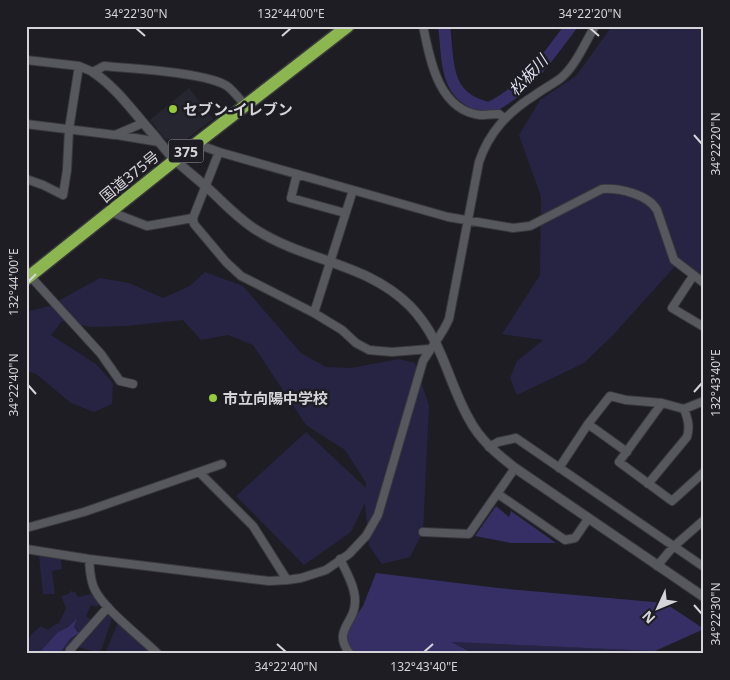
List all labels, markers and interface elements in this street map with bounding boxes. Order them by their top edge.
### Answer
text: 34°22'30"N [104,5,168,22]
text: 132°44'00"E [257,5,325,22]
text: 34°22'20"N [558,5,622,22]
water label: 松板川 [504,48,554,100]
place label: セブン-イレブン [183,99,293,119]
marker: セブン-イレブン [167,103,179,115]
text: 34°22'20"N [707,112,724,176]
road number: 375 [168,140,204,162]
street label: 国道375号 [95,146,163,206]
text: 132°44'00"E [5,248,22,316]
text: 132°43'40"E [707,349,724,417]
text: 34°22'40"N [5,353,22,417]
place label: 市立向陽中学校 [223,388,328,408]
marker: 市立向陽中学校 [207,392,219,404]
north arrow [632,582,682,632]
text: 34°22'30"N [707,582,724,646]
text: N [637,607,659,628]
text: 34°22'40"N [254,658,318,675]
text: 132°43'40"E [390,658,458,675]

